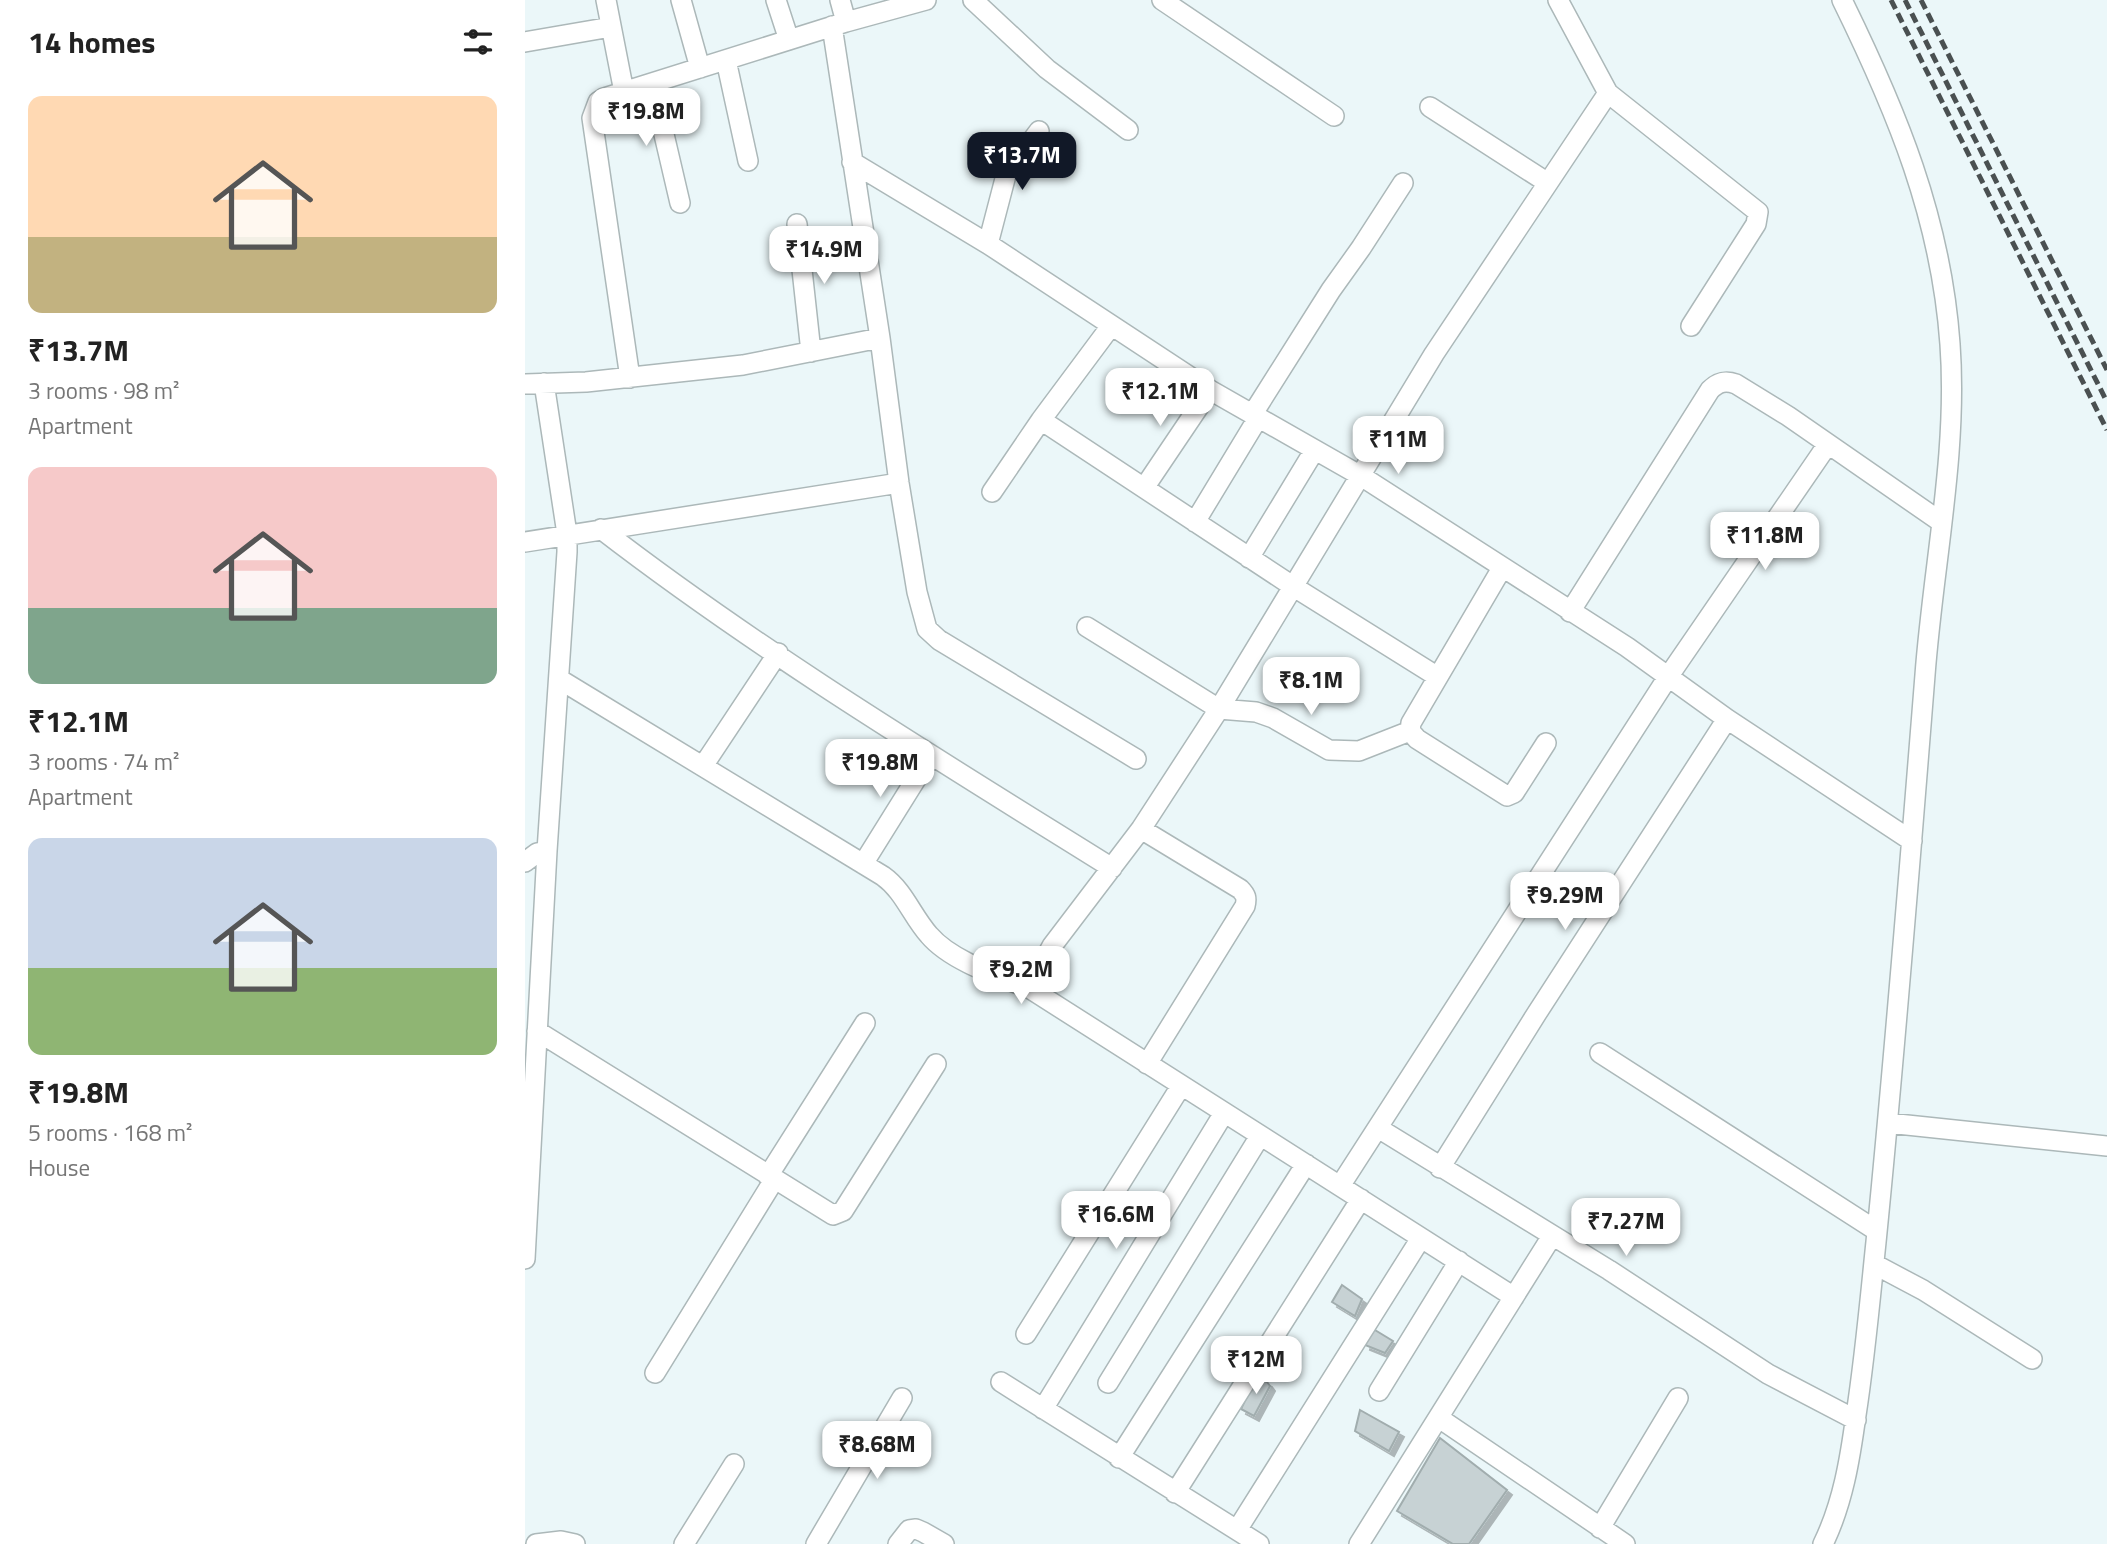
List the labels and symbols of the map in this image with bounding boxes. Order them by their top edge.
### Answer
pin: ₹19.8M [589,88,703,148]
pin: ₹13.7M [965,132,1079,192]
pin: ₹14.9M [767,226,881,286]
pin: ₹12.1M [1103,368,1217,428]
pin: ₹11M [1357,416,1439,476]
pin: ₹11.8M [1708,512,1822,572]
pin: ₹8.1M [1262,658,1360,717]
pin: ₹19.8M [823,740,937,799]
pin: ₹9.29M [1508,872,1622,932]
pin: ₹9.2M [972,946,1070,1006]
pin: ₹16.6M [1059,1192,1173,1251]
pin: ₹7.27M [1569,1198,1683,1258]
pin: ₹12M [1215,1336,1297,1396]
pin: ₹8.68M [820,1422,934,1481]

